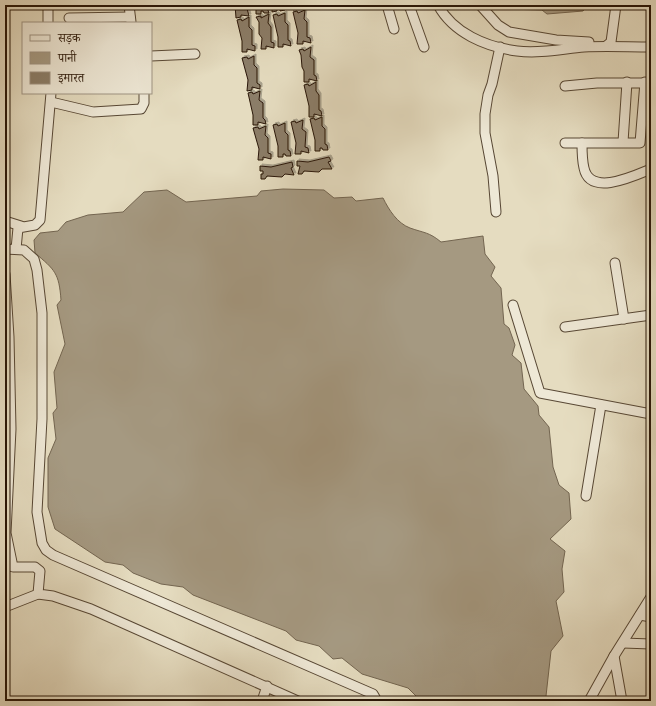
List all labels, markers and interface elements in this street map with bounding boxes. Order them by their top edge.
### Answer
legend [22,22,152,94]
text: सड़क [57,31,82,46]
text: पानी [57,50,77,66]
text: इमारत [57,71,85,86]

